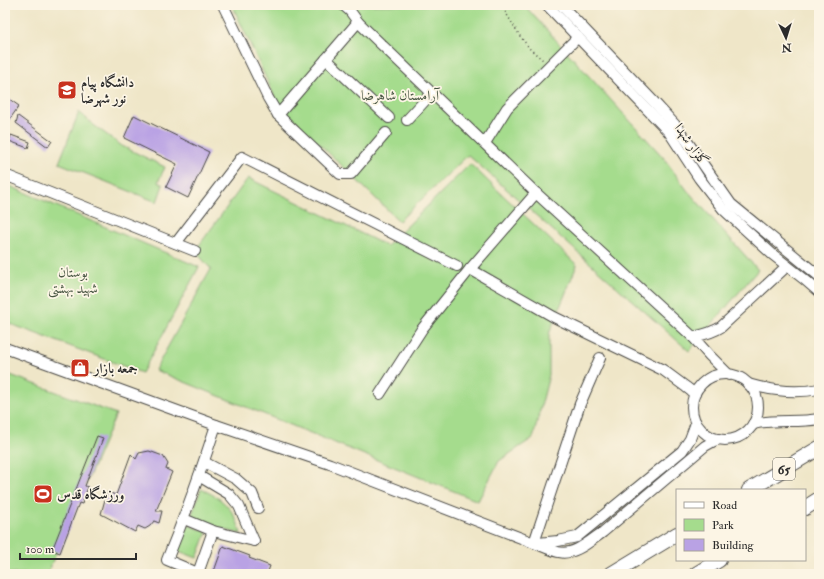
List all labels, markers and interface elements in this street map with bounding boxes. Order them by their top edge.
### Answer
north arrow [766,18,806,58]
text: N [780,41,793,54]
place label: دانشگاه پیام نور شهرضا [81,73,134,108]
school or university icon: دانشگاه پیام نور شهرضا [56,79,78,101]
park label: آرامستان شاهرضا [361,87,441,104]
street label: گلزار شهدا [670,120,712,169]
park label: بوستان شهید بهشتی [48,264,98,298]
shop icon: جمعه بازار [69,357,91,379]
place label: جمعه بازار [92,360,138,377]
road number: 65 [773,458,795,480]
sports icon: ورزشگاه قدس [32,483,54,505]
place label: ورزشگاه قدس [57,485,124,503]
legend [676,489,806,561]
text: Road [712,498,737,513]
text: Park [712,518,734,533]
scale bar [20,535,136,561]
text: Building [712,538,755,553]
text: 100 m [26,542,55,557]

